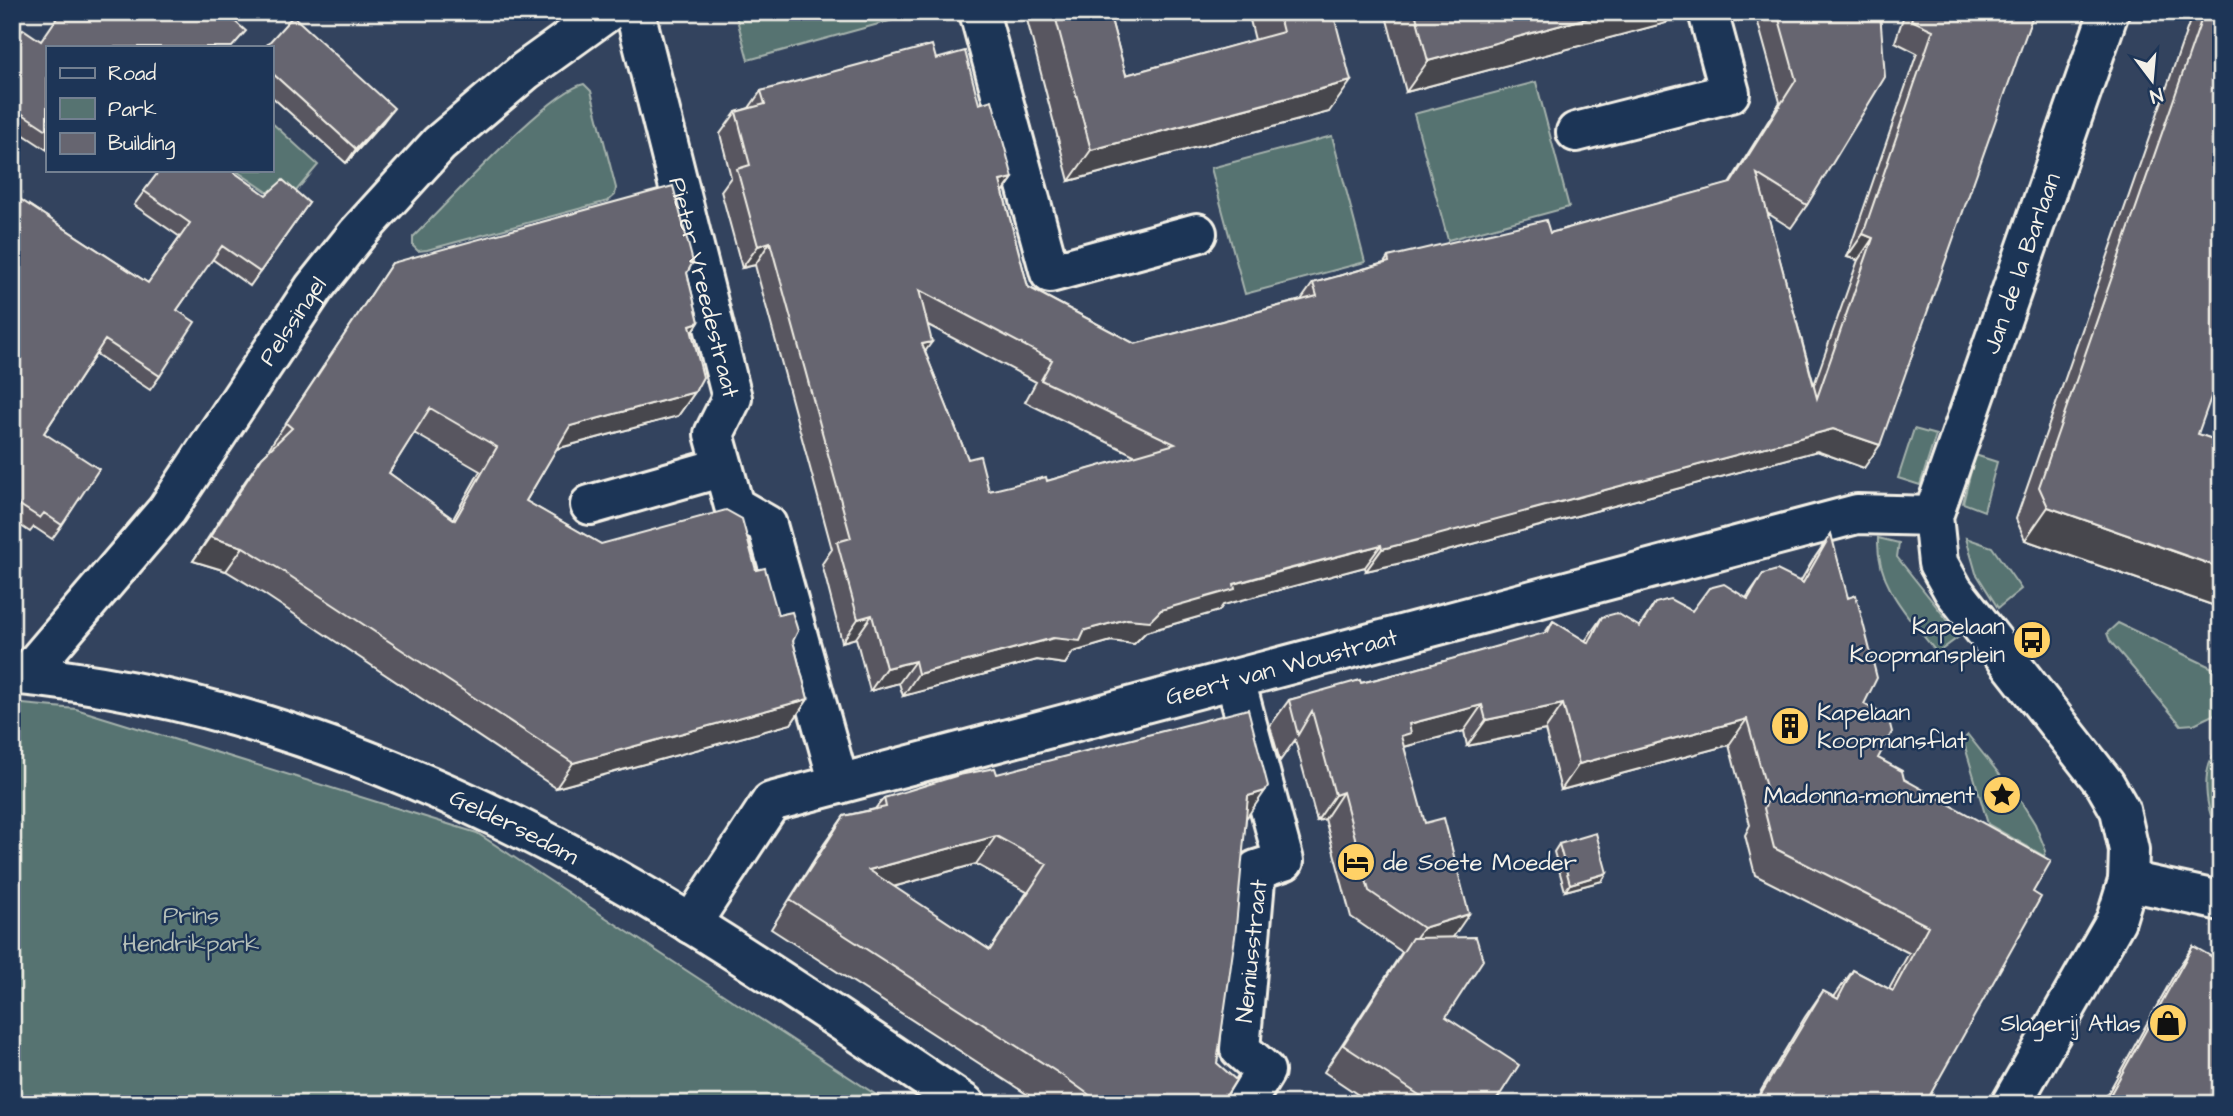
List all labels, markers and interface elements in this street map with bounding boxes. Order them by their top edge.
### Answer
legend [46,46,273,172]
north arrow [2118,46,2188,116]
text: Road [108,59,156,88]
text: N [2147,80,2166,110]
text: Park [108,95,157,124]
text: Building [108,129,176,160]
street label: Jan de la Barlaan [1975,168,2070,359]
street label: Pieter Vreedestraat [659,174,747,402]
street label: Pelssingel [251,269,335,373]
place label: Kapelaan Koopmansplein [1849,610,2005,672]
bus stop icon: Kapelaan Koopmansplein [2011,619,2053,661]
street label: Geert van Woustraat [1162,620,1402,715]
place label: Kapelaan Koopmansflat [1817,696,1967,758]
building icon: Kapelaan Koopmansflat [1769,705,1811,747]
place icon: Madonna-monument [1981,774,2023,816]
place label: Madonna-monument [1764,779,1975,813]
street label: Geldersedam [444,781,585,874]
hotel icon: de Soete Moeder [1335,841,1377,883]
place label: de Soete Moeder [1383,846,1577,880]
street label: Nemiusstraat [1228,878,1276,1024]
park label: Prins Hendrikpark [123,899,260,961]
shop icon: Slagerij Atlas [2147,1002,2189,1044]
place label: Slagerij Atlas [2000,1007,2141,1042]

